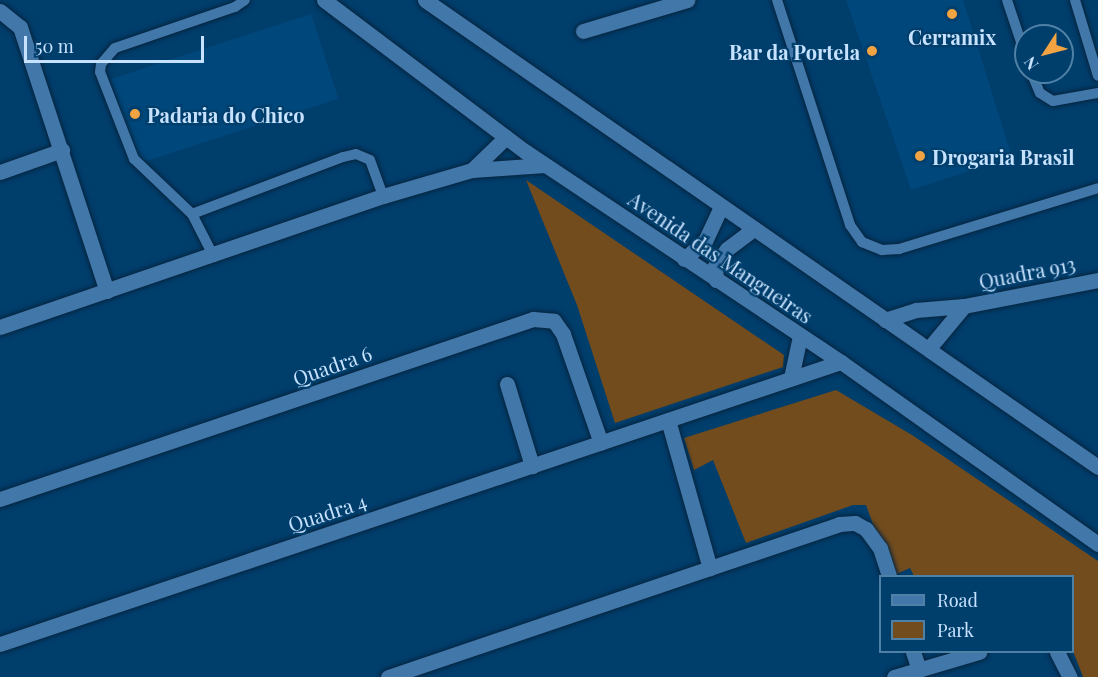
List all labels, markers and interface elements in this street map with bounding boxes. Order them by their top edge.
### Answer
marker: Cerramix [945,7,959,21]
scale bar [27,24,207,62]
place label: Cerramix [908,24,996,48]
north arrow [1014,24,1074,84]
text: 50 m [35,34,74,58]
place label: Bar da Portela [728,39,860,63]
marker: Bar da Portela [865,44,879,58]
text: N [1019,53,1043,75]
place label: Padaria do Chico [147,102,305,126]
marker: Padaria do Chico [128,107,142,121]
place label: Drogaria Brasil [932,144,1075,168]
marker: Drogaria Brasil [913,149,927,163]
street label: Avenida das Mangueiras [624,186,818,328]
street label: Quadra 913 [977,251,1077,293]
street label: Quadra 6 [289,340,375,390]
street label: Quadra 4 [284,488,370,536]
legend [879,575,1074,653]
text: Road [937,588,978,612]
text: Park [937,618,974,642]

